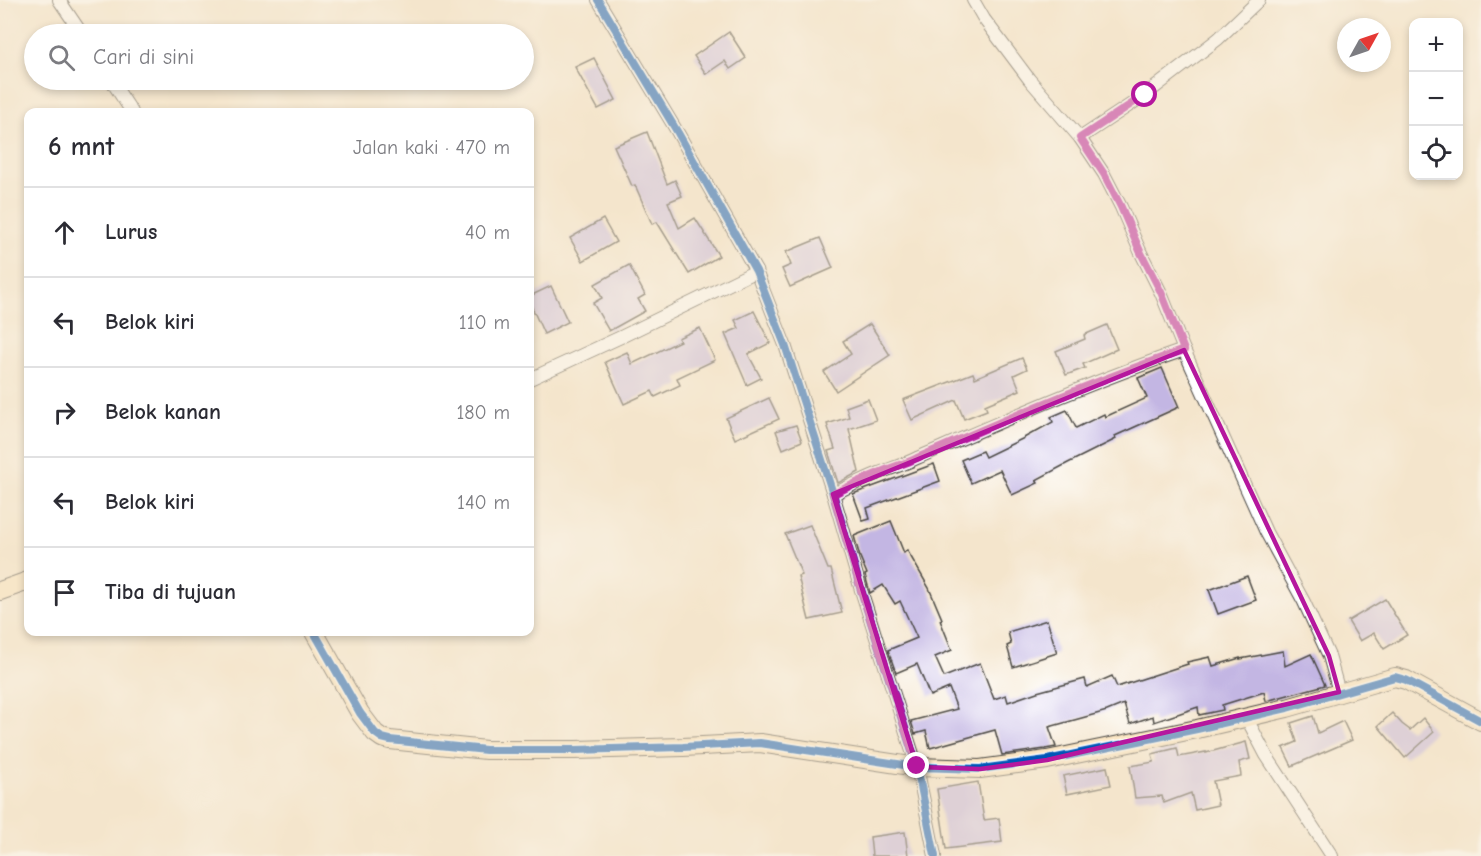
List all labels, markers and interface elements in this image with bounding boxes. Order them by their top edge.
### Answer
north arrow [1337,18,1391,72]
map controls [1409,18,1463,180]
button: + [1409,18,1463,72]
search box [24,24,534,90]
icon: search [45,41,78,74]
text: Cari di sini [93,44,194,70]
button: − [1409,72,1463,126]
route start [1131,81,1157,107]
button: locate [1409,126,1463,180]
text: 6 mnt [48,132,114,162]
text: Jalan kaki · 470 m [353,136,510,159]
icon: ahead [48,216,81,249]
text: Lurus [105,219,157,245]
text: 40 m [465,221,510,244]
icon: left [48,306,81,339]
text: Belok kiri [105,309,195,335]
text: 110 m [459,311,510,334]
icon: right [48,396,81,429]
text: Belok kanan [105,399,221,425]
text: 180 m [456,401,510,424]
icon: left [48,486,81,519]
text: Belok kiri [105,489,195,515]
text: 140 m [457,491,510,514]
icon: arrive [48,576,81,609]
text: Tiba di tujuan [105,579,236,605]
route end [903,752,929,778]

